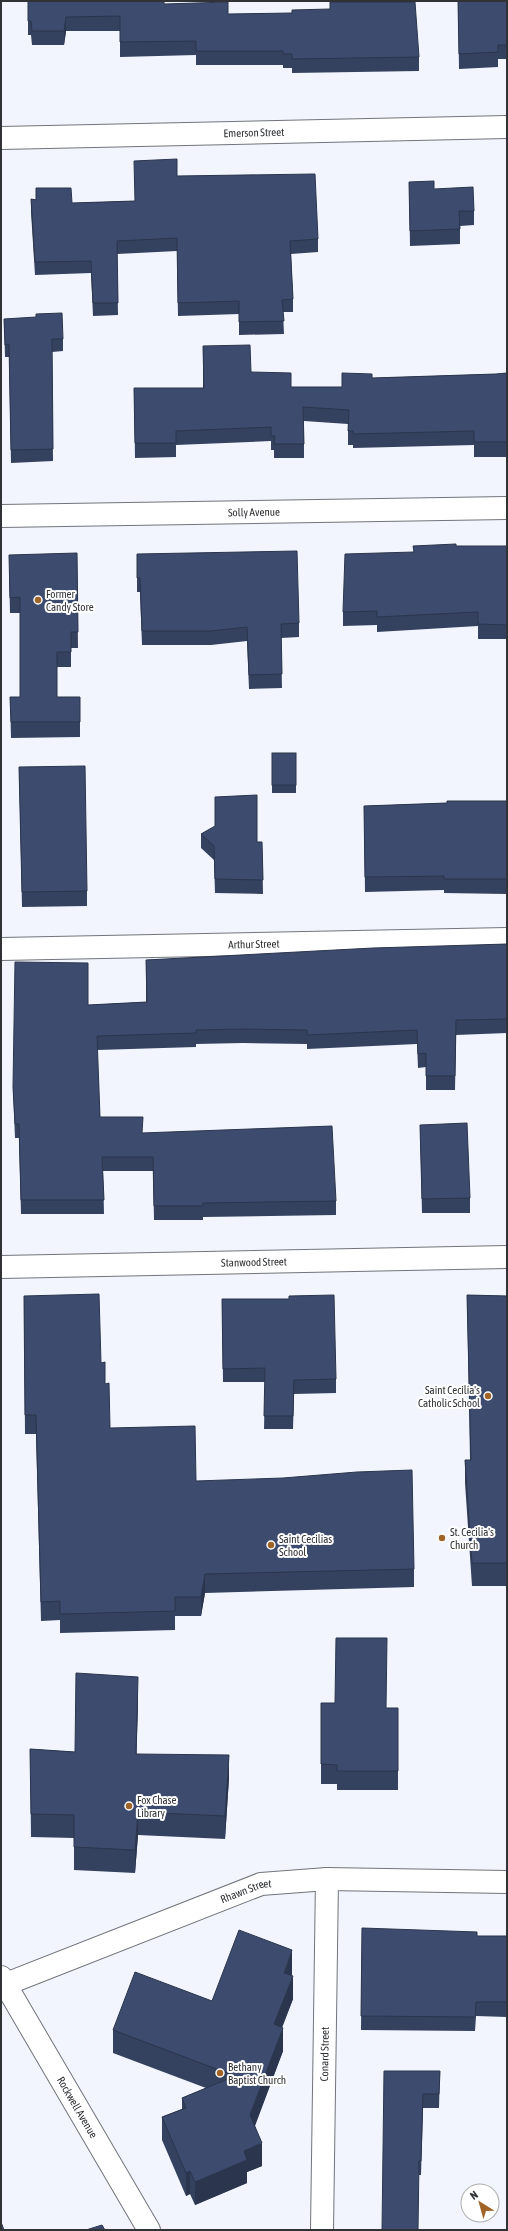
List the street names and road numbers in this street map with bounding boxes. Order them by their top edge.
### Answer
street label: Emerson Street [223,126,285,139]
street label: Solly Avenue [228,506,280,518]
street label: Arthur Street [228,937,280,951]
street label: Stanwood Street [221,1255,287,1269]
street label: Rhawn Street [219,1877,272,1905]
street label: Conard Street [318,2027,331,2081]
street label: Rockwell Avenue [55,2075,100,2140]

